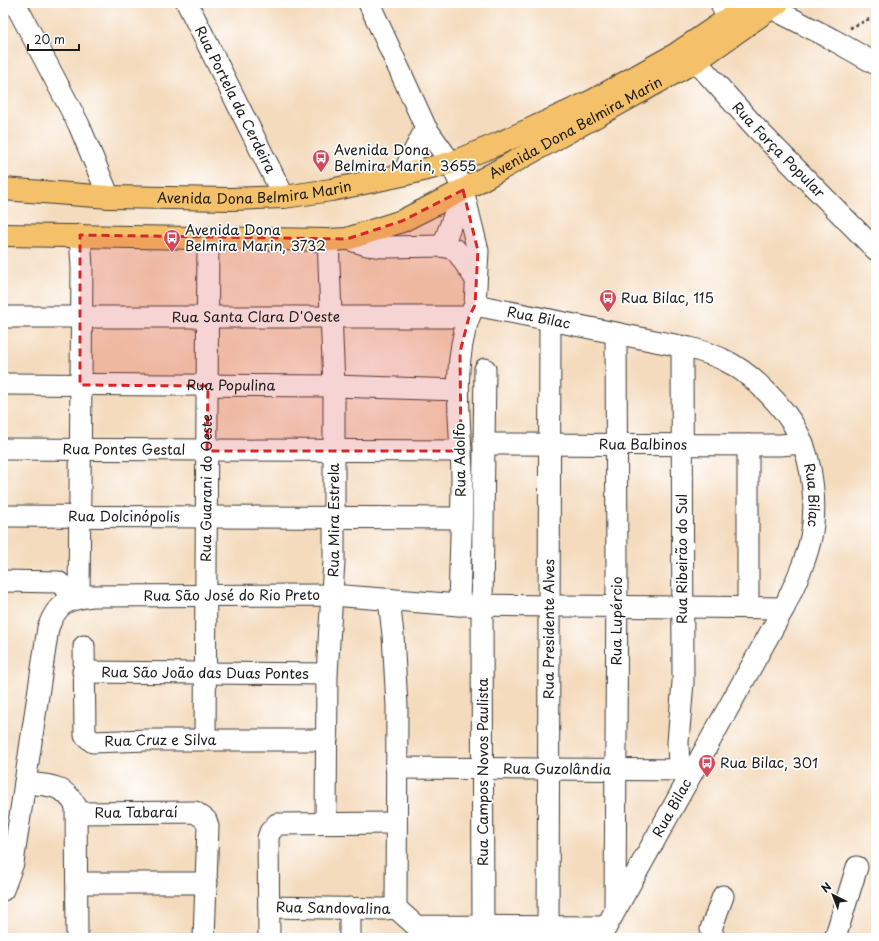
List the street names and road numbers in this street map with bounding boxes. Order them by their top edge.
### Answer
street label: Rua Portela da Cerdeira [190,22,282,177]
street label: Avenida Dona Belmira Marin [485,71,666,184]
street label: Rua Força Popular [727,97,830,203]
street label: Avenida Dona Belmira Marin [157,175,353,209]
street label: Rua Bilac [505,301,572,334]
street label: Rua Santa Clara D'Oeste [172,306,340,327]
street label: Rua Populina [187,374,276,396]
street label: Rua Guarani do Oeste [195,414,217,562]
street label: Rua Adolfo [448,423,471,497]
street label: Rua Balbinos [599,433,687,455]
street label: Rua Pontes Gestal [63,438,185,460]
street label: Rua Bilac [799,461,825,528]
street label: Rua Mira Estrela [322,463,344,578]
street label: Rua Ribeirão do Sul [671,494,692,624]
street label: Rua Dolcinópolis [68,505,180,527]
street label: Rua Presidente Alves [538,559,559,699]
street label: Rua Lupércio [605,576,627,666]
street label: Rua São José do Rio Preto [143,584,320,606]
street label: Rua São João das Duas Pontes [101,661,309,684]
street label: Rua Campos Novos Paulista [472,678,493,866]
street label: Rua Cruz e Silva [104,729,216,752]
street label: Rua Guzolândia [503,758,612,779]
street label: Rua Bilac [647,775,696,841]
street label: Rua Tabaraí [94,801,178,823]
street label: Rua Sandovalina [276,896,391,919]

